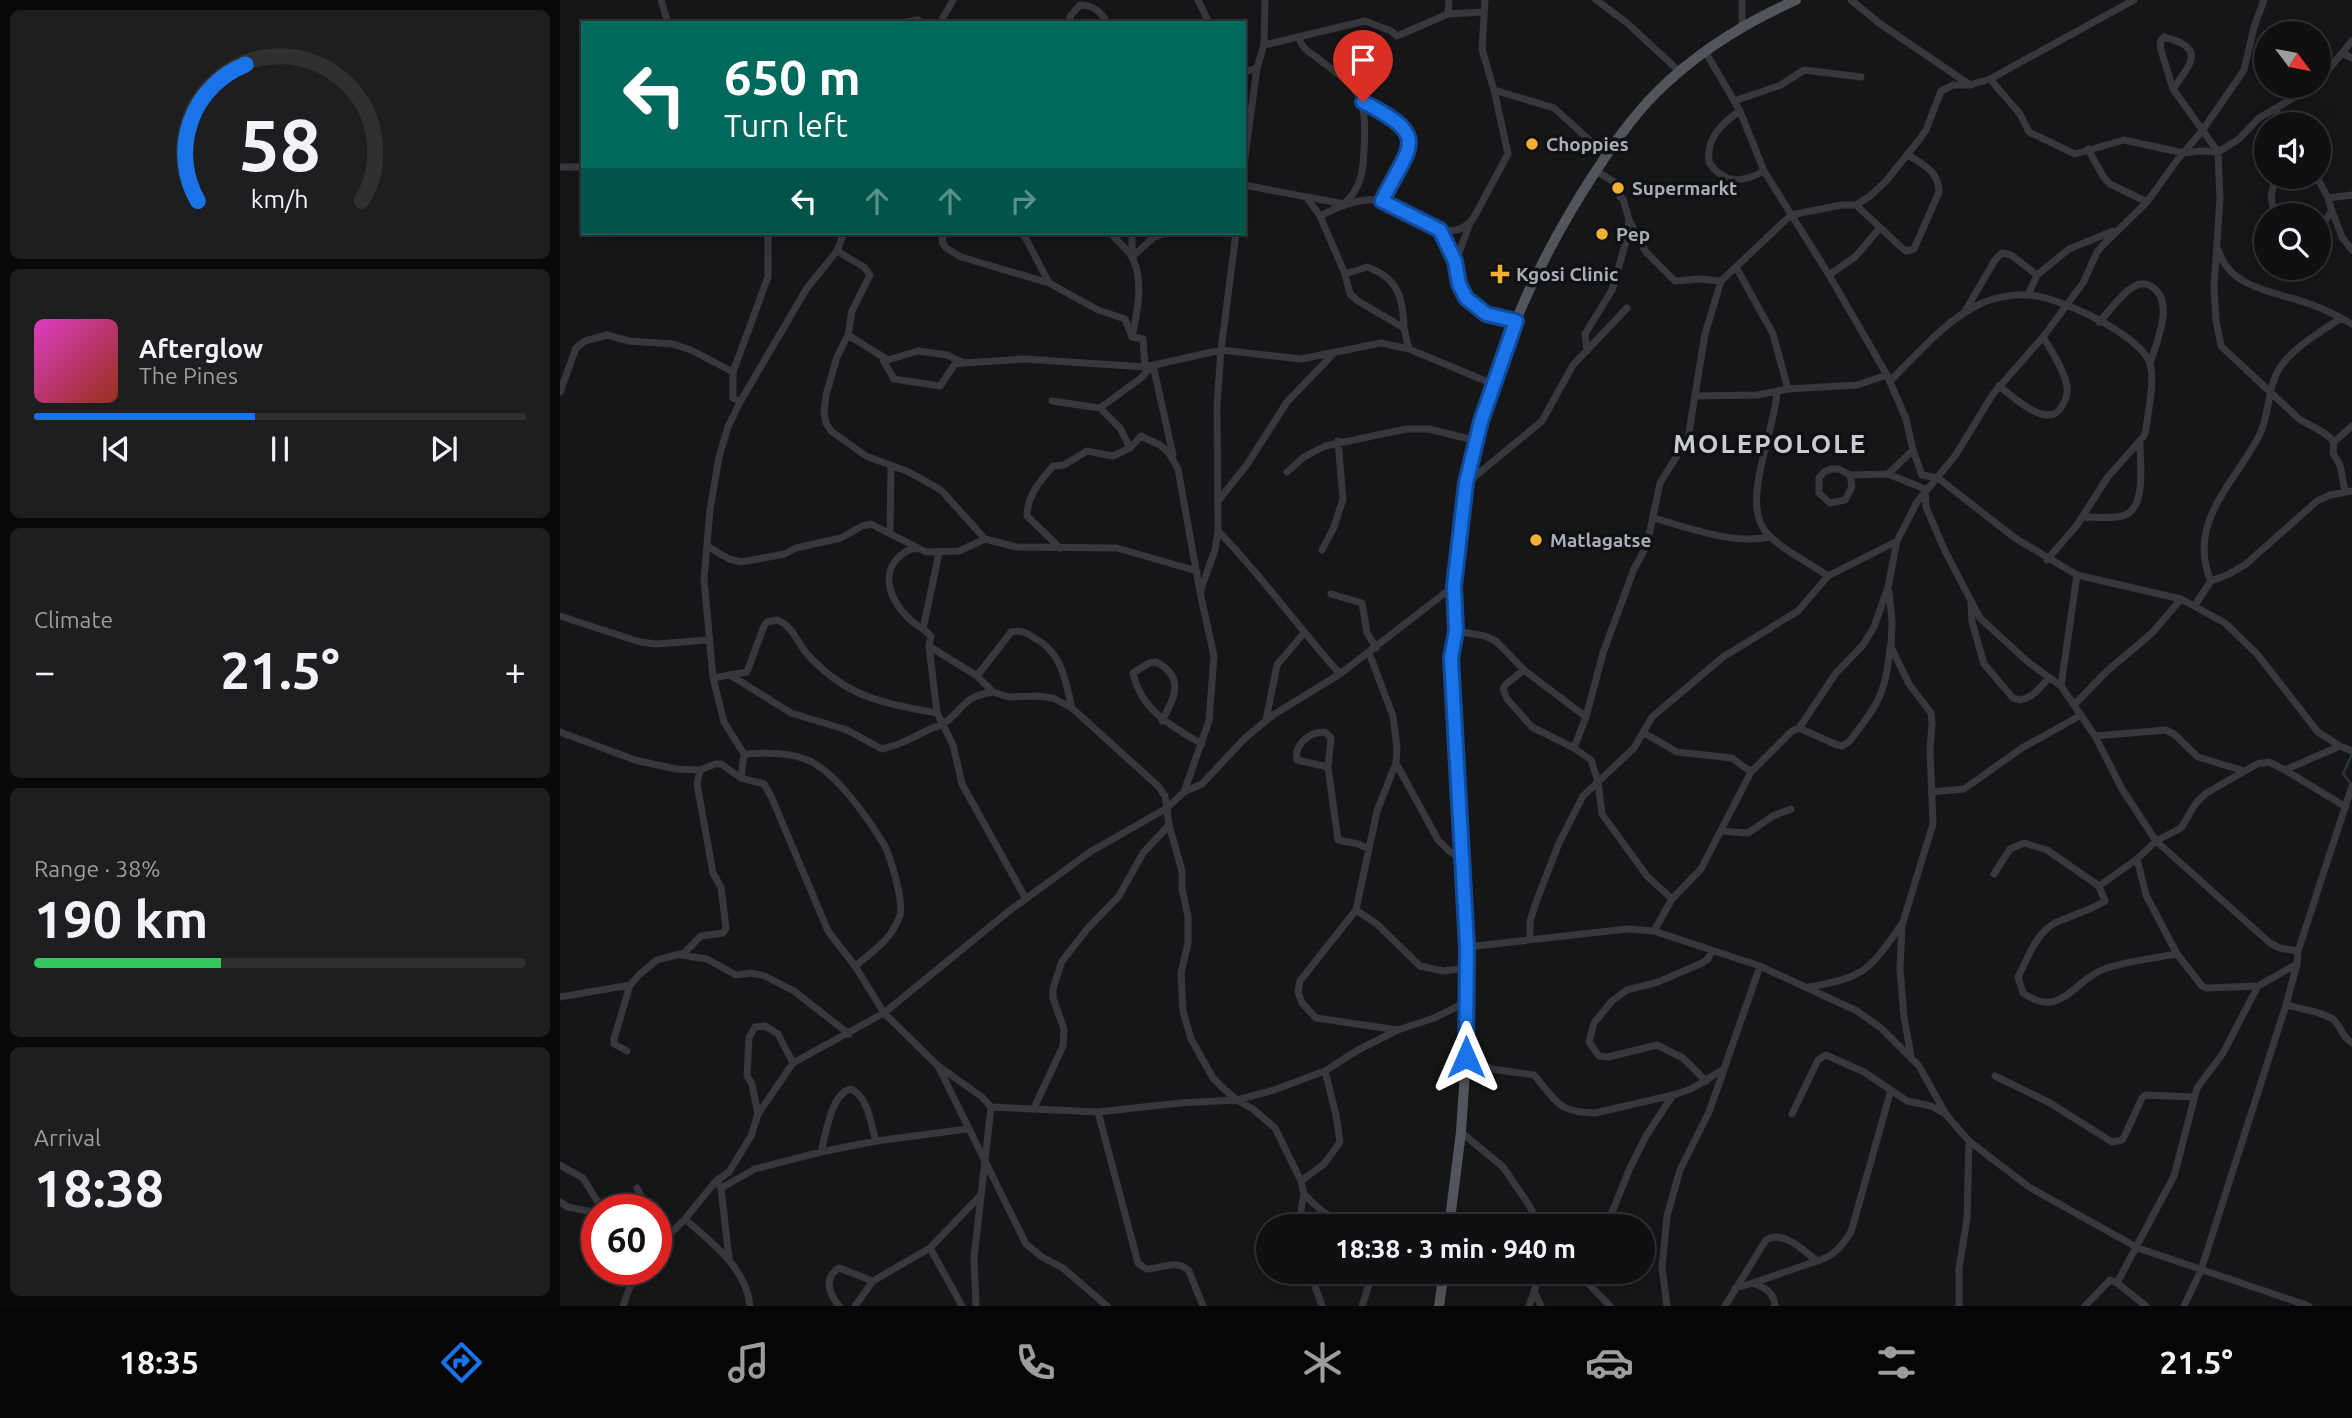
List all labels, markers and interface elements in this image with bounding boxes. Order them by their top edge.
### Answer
north arrow [2254,21,2331,98]
map controls [2254,21,2331,280]
pin [1333,30,1393,102]
icon: arrive [1344,41,1382,79]
icon: left [609,49,700,140]
text: 650 m [724,49,861,104]
text: 58 [239,103,321,185]
text: Turn left [724,107,848,143]
button: sound [2254,112,2331,189]
place label: Choppies [1546,133,1629,155]
marker: Choppies [1524,136,1540,152]
place label: Supermarkt [1632,177,1737,199]
marker: Supermarkt [1610,180,1626,196]
icon: left [785,182,823,220]
icon: ahead [858,182,896,220]
icon: ahead [931,182,969,220]
icon: right [1004,182,1042,220]
text: km/h [251,184,309,212]
button: search [2254,203,2331,280]
place label: Pep [1616,223,1650,245]
marker: Pep [1594,226,1610,242]
place label: Kgosi Clinic [1516,263,1618,285]
marker: Kgosi Clinic [1490,264,1510,284]
text: Afterglow [139,334,263,363]
text: The Pines [139,363,238,388]
district label: MOLEPOLOLE [1673,429,1867,458]
icon: previous [97,430,135,468]
icon: pause [261,430,299,468]
icon: next [425,430,463,468]
place label: Matlagatse [1550,529,1651,551]
marker: Matlagatse [1528,532,1544,548]
text: Climate [34,607,113,632]
text: 21.5° [220,641,340,699]
text: − [34,650,55,692]
text: + [505,650,526,692]
text: Range · 38% [34,856,161,881]
text: 190 km [34,890,208,948]
position arrow [1429,1020,1503,1094]
text: Arrival [34,1125,101,1150]
text: 18:38 [34,1159,164,1217]
speed limit sign: 60 [581,1194,672,1285]
text: 18:38 · 3 min · 940 m [1335,1234,1576,1263]
icon: directions [437,1338,486,1387]
icon: music [724,1338,773,1387]
icon: phone [1011,1338,1060,1387]
icon: climate [1298,1338,1347,1387]
icon: car [1585,1338,1634,1387]
icon: filters [1872,1338,1921,1387]
text: 18:35 [119,1344,199,1380]
text: 21.5° [2160,1344,2233,1380]

